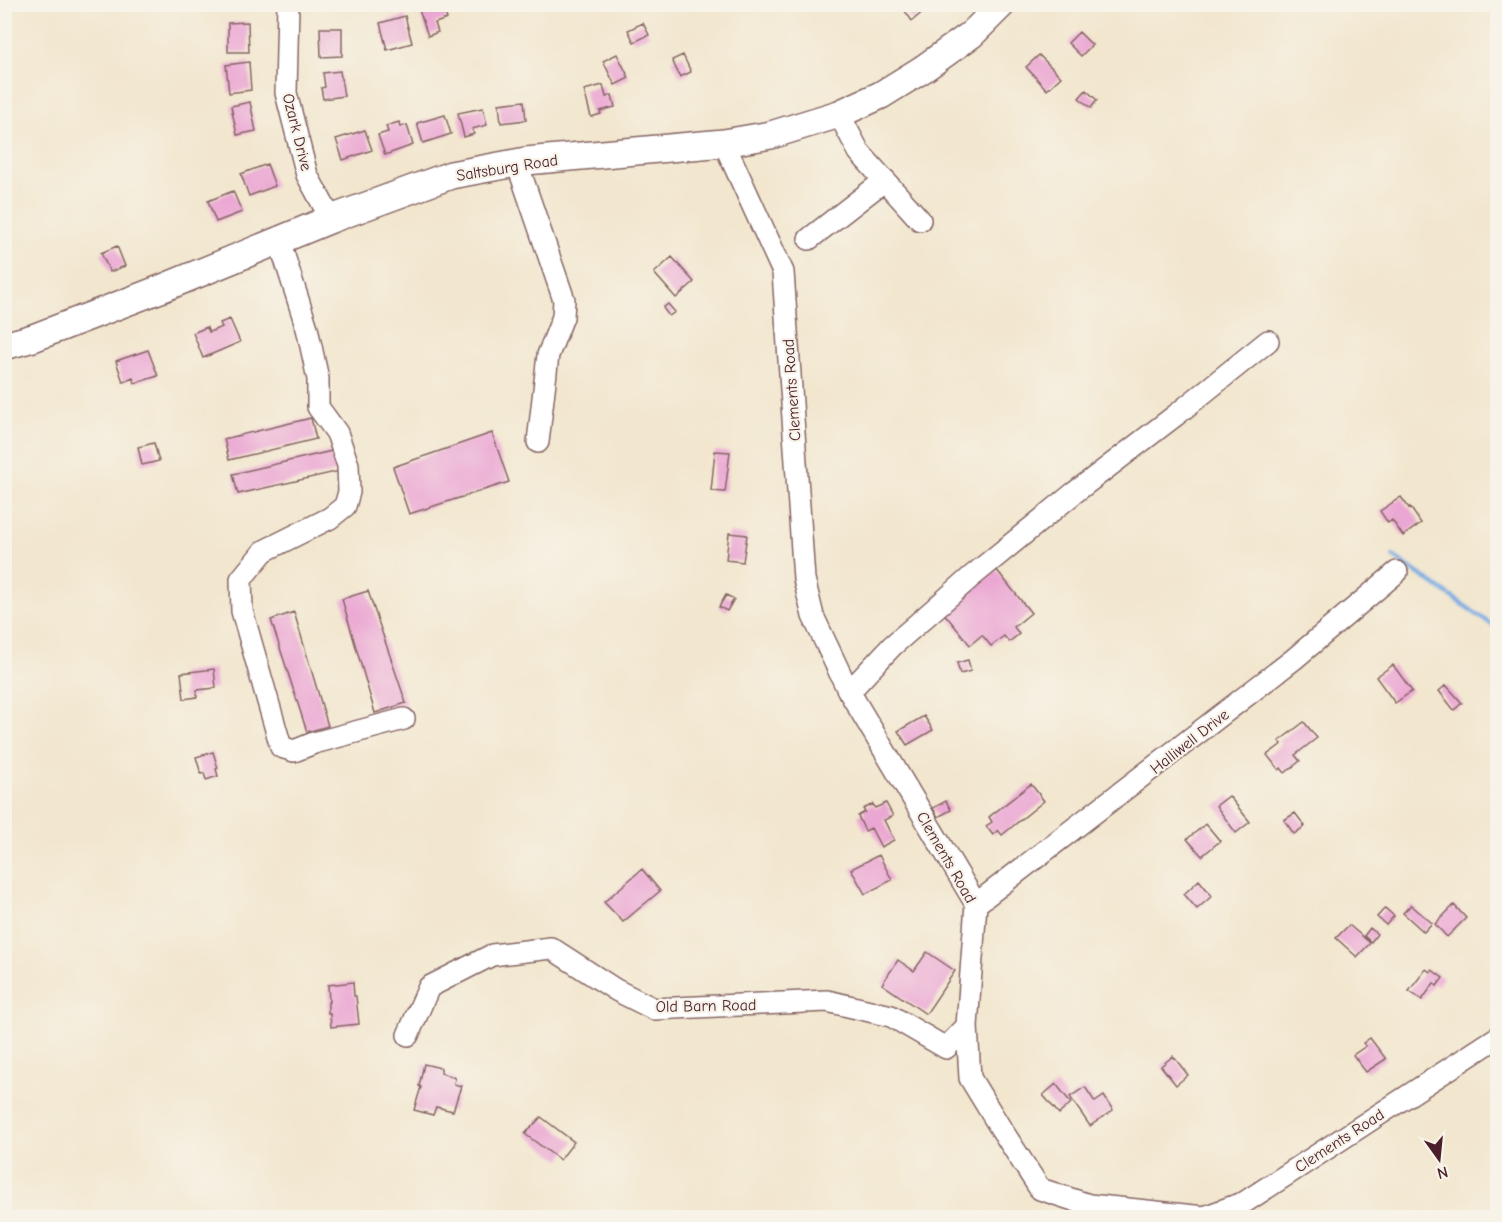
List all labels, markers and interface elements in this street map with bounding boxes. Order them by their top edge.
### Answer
street label: Ozark Drive [279,92,315,173]
street label: Saltsburg Road [455,151,559,185]
street label: Clements Road [779,338,805,442]
street label: Halliwell Drive [1147,706,1232,778]
street label: Clements Road [913,809,980,906]
street label: Old Barn Road [655,996,757,1016]
street label: Clements Road [1292,1105,1387,1176]
north arrow [1409,1129,1469,1189]
text: N [1435,1162,1450,1183]

